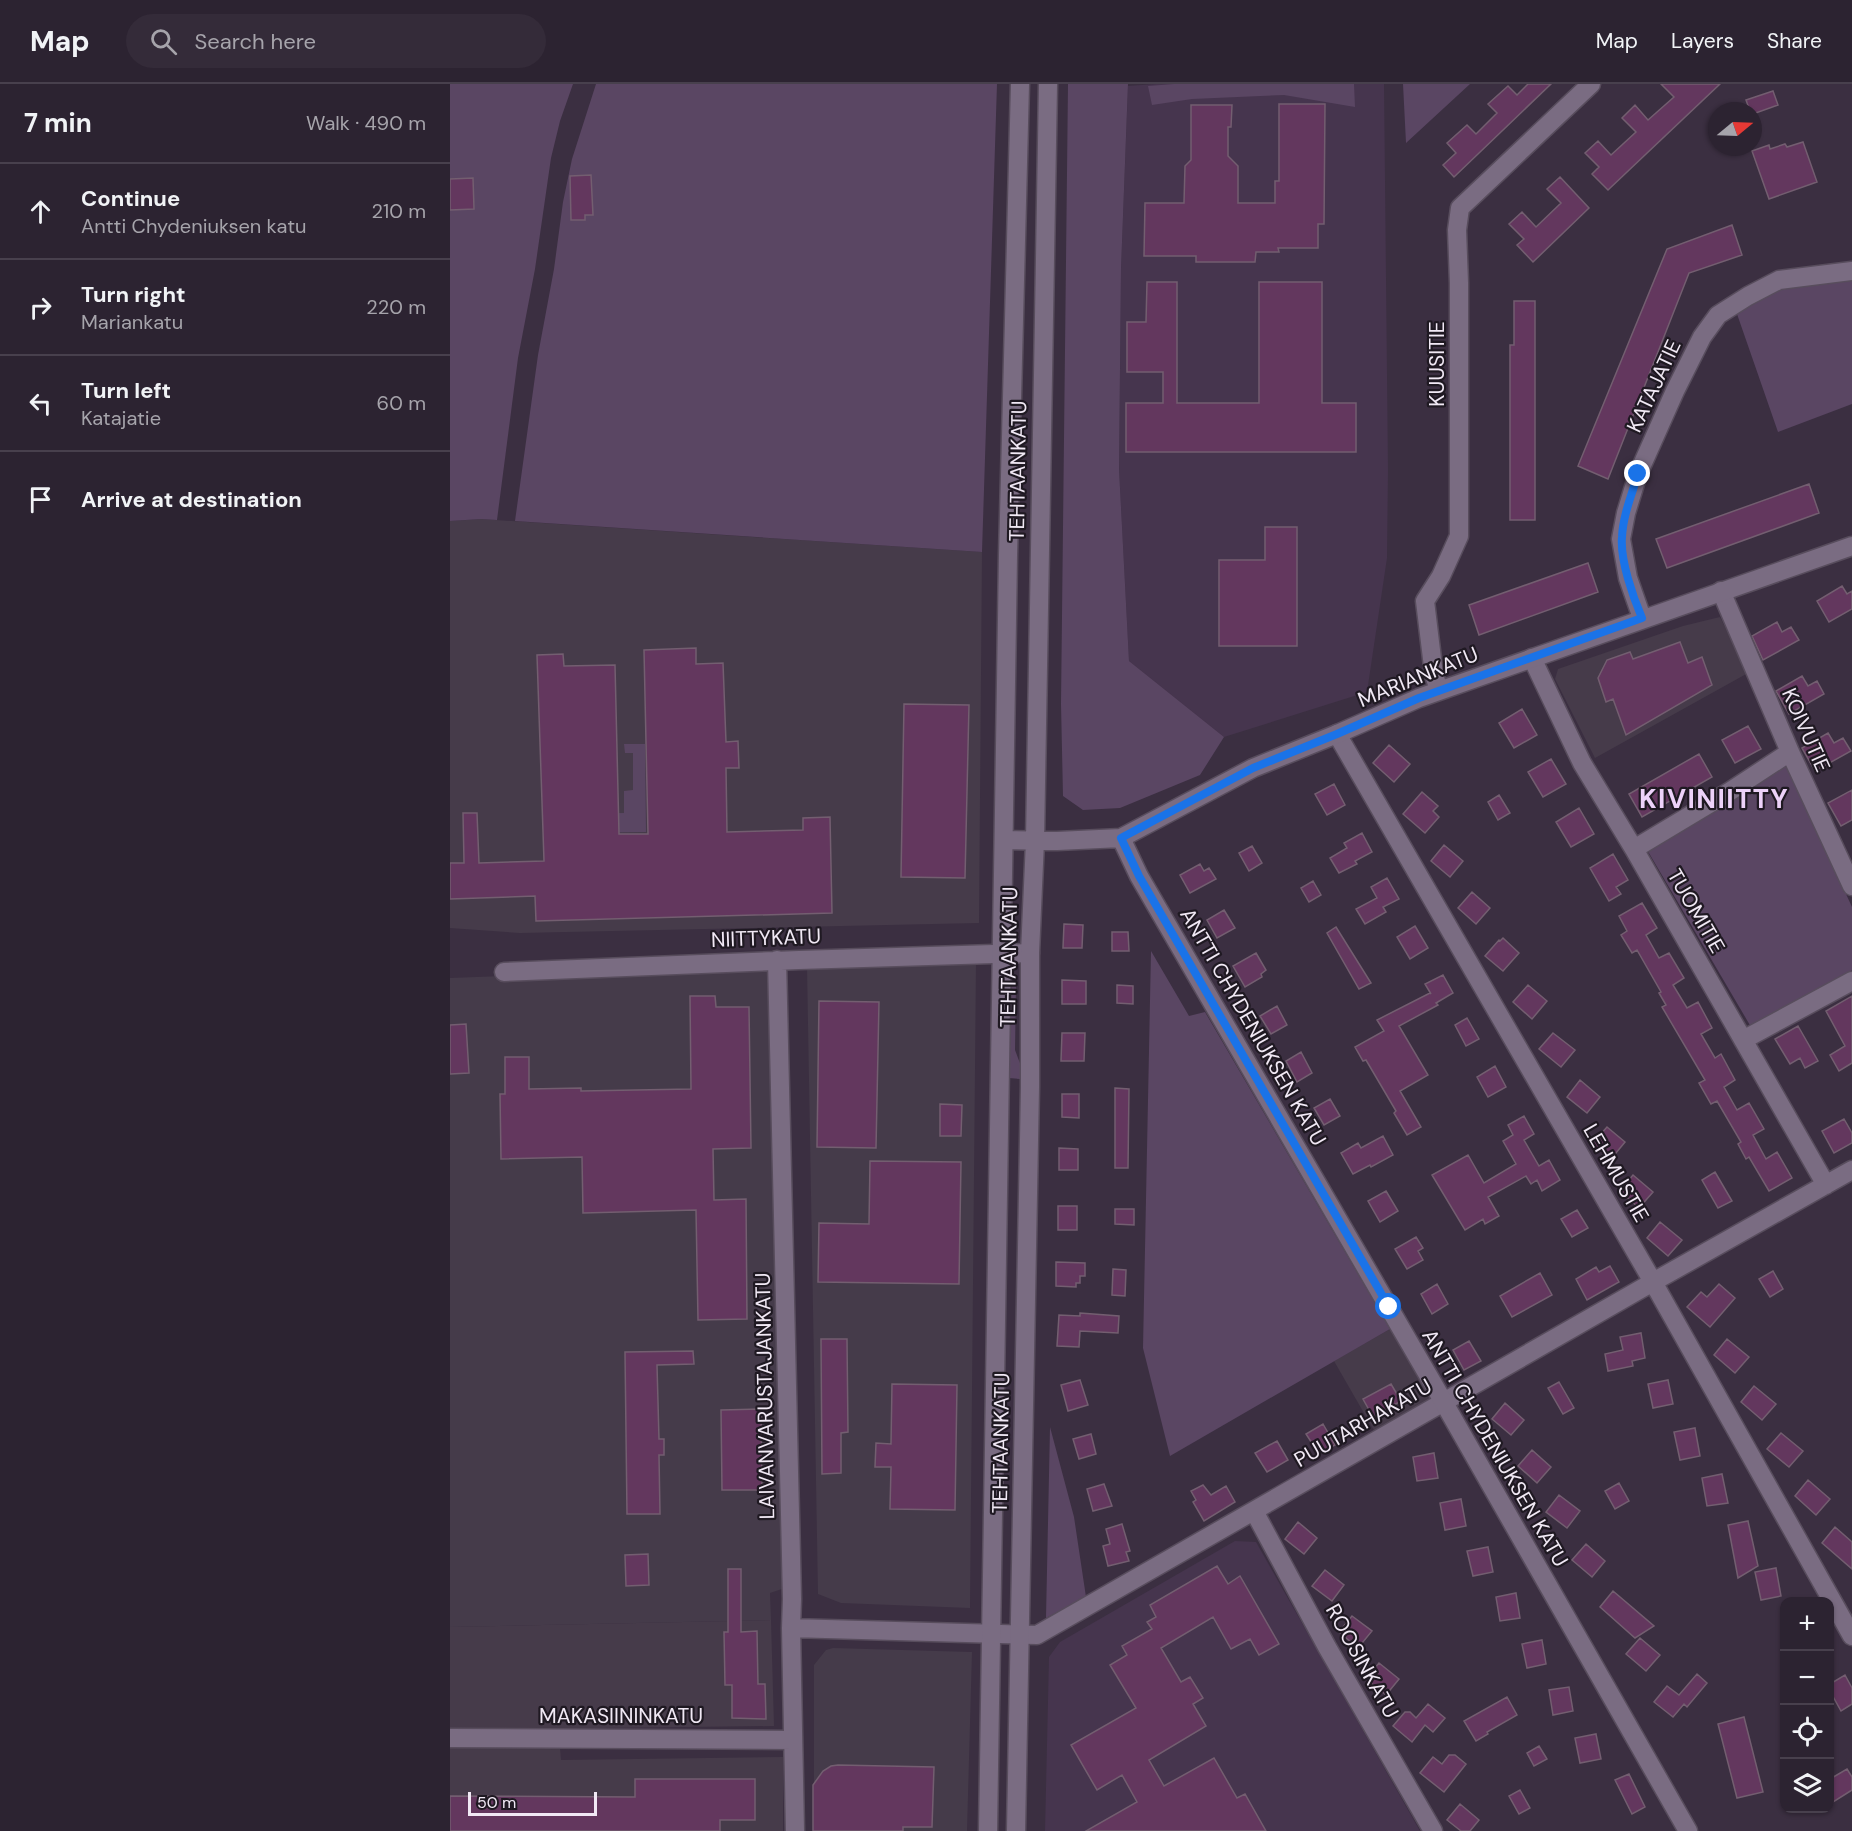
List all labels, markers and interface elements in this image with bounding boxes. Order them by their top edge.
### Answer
search box [126,14,546,68]
text: Map [30,23,90,60]
icon: search [147,25,180,58]
text: Search here [195,27,316,56]
text: Map [1596,27,1638,55]
text: Layers [1671,27,1734,55]
text: Share [1767,27,1822,55]
north arrow [1708,102,1762,156]
text: 7 min [24,106,92,140]
text: Walk · 490 m [306,110,426,136]
text: Continue [81,184,180,213]
icon: ahead [24,195,57,228]
text: 210 m [371,198,426,224]
text: Antti Chydeniuksen katu [81,213,307,239]
text: Turn right [81,280,186,309]
icon: right [24,291,57,324]
text: 220 m [366,294,426,320]
text: Mariankatu [81,309,183,335]
street label: KUUSITIE [1423,321,1451,407]
street label: KATAJATIE [1620,335,1688,437]
text: Turn left [81,376,171,405]
icon: left [24,387,57,420]
text: 60 m [377,390,426,416]
street label: TEHTAANKATU [1003,400,1033,542]
text: Katajatie [81,405,161,431]
route end [1624,460,1650,486]
icon: arrive [24,483,57,516]
text: Arrive at destination [81,485,302,514]
street label: MARIANKATU [1354,640,1482,714]
street label: KOIVUTIE [1775,684,1837,776]
district label: KIVINIITTY [1639,781,1789,816]
street label: TUOMITIE [1661,864,1731,958]
street label: TEHTAANKATU [994,886,1024,1028]
street label: ANTTI CHYDENIUKSEN KATU [1173,903,1333,1151]
street label: NIITTYKATU [710,922,822,954]
street label: LEHMUSTIE [1577,1119,1655,1227]
street label: LAIVANVARUSTAJANKATU [749,1272,781,1520]
route start [1375,1293,1401,1319]
street label: ANTTI CHYDENIUKSEN KATU [1415,1324,1575,1572]
street label: TEHTAANKATU [986,1372,1016,1514]
street label: PUUTARHAKATU [1289,1372,1437,1474]
map controls [1780,1597,1834,1813]
button: + [1780,1597,1834,1651]
street label: ROOSINKATU [1319,1599,1405,1723]
button: − [1780,1651,1834,1705]
street label: MAKASIININKATU [539,1702,703,1730]
button: locate [1780,1705,1834,1759]
button: layers [1780,1759,1834,1813]
scale bar [468,1789,597,1816]
text: 50 m [477,1792,516,1813]

